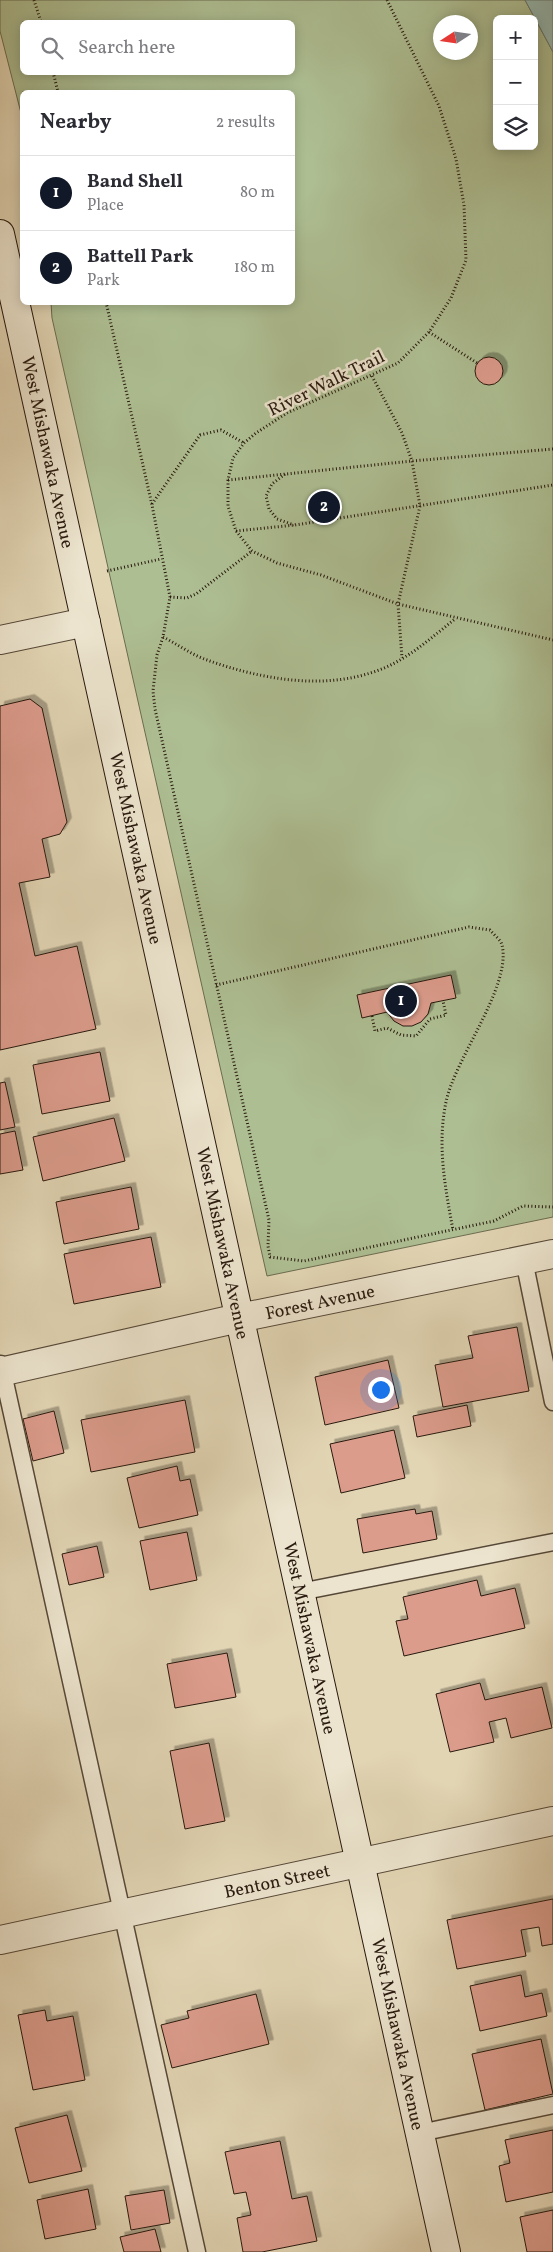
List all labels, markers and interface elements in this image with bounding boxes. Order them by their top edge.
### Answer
north arrow [433,15,478,60]
map controls [493,15,538,150]
button: + [493,15,538,60]
search box [20,20,295,75]
icon: search [38,34,66,62]
text: Search here [78,35,175,61]
button: − [493,60,538,105]
button: layers [493,105,538,150]
text: Nearby [40,108,111,137]
text: 2 results [216,112,275,134]
text: Band Shell [87,169,183,195]
text: 1 [53,182,59,204]
text: 80 m [240,182,275,204]
text: Place [87,195,124,217]
text: Battell Park [87,244,193,270]
text: 2 [52,257,60,279]
text: 180 m [234,257,275,279]
text: Park [87,270,120,292]
street label: River Walk Trail [264,345,389,423]
street label: West Mishawaka Avenue [14,354,79,551]
pin: 2 [308,488,340,526]
street label: West Mishawaka Avenue [102,750,167,947]
pin: 1 [385,982,417,1020]
street label: West Mishawaka Avenue [189,1145,254,1342]
street label: Forest Avenue [263,1280,377,1327]
your location [368,1377,394,1403]
street label: West Mishawaka Avenue [276,1540,341,1737]
street label: Benton Street [222,1859,333,1906]
street label: West Mishawaka Avenue [364,1936,429,2133]

